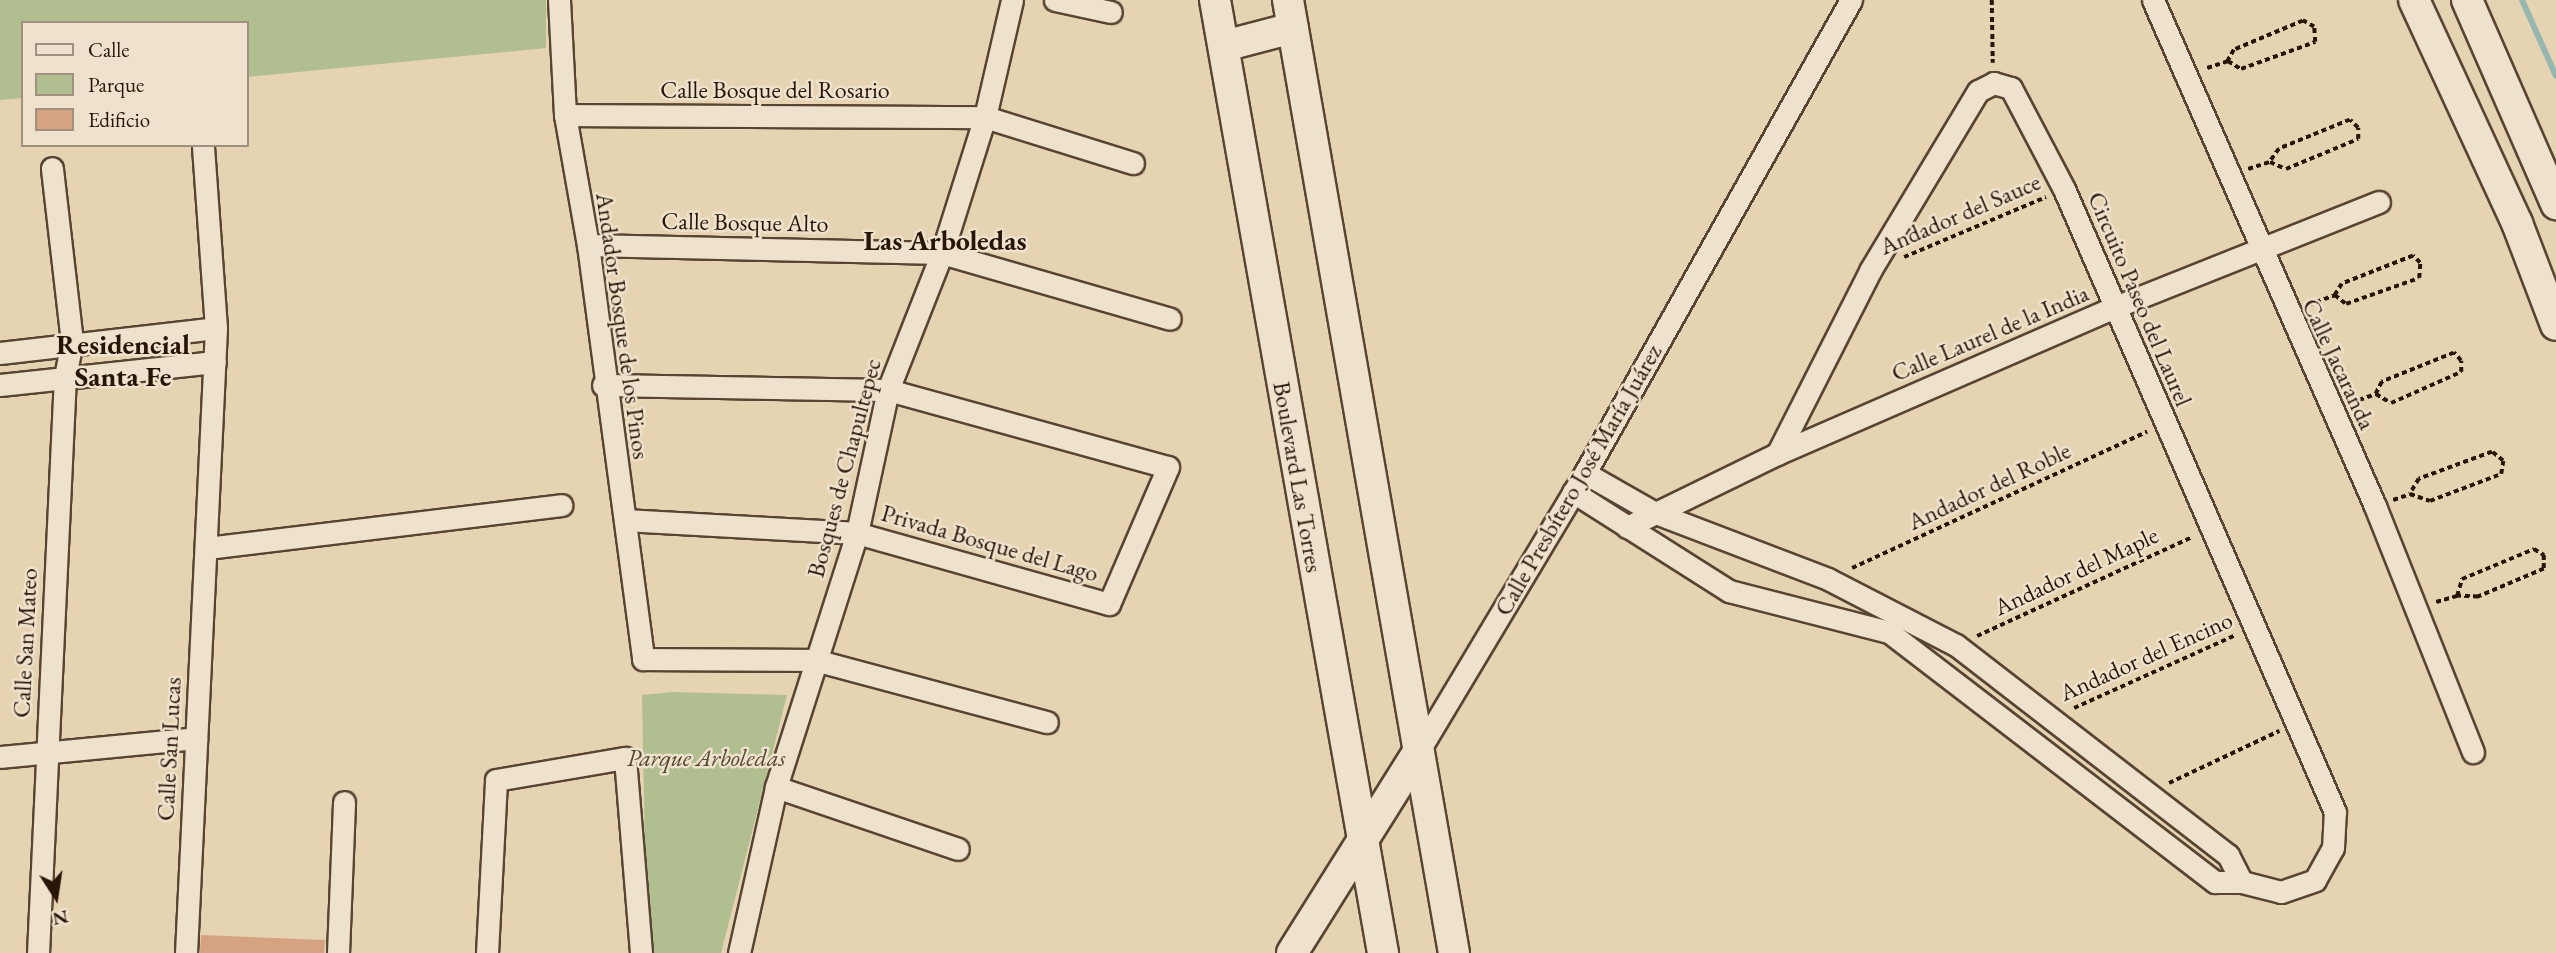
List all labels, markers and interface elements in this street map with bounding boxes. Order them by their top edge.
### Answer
legend [21,21,248,147]
text: Calle [88,36,130,63]
text: Parque [88,71,144,98]
street label: Calle Bosque del Rosario [660,76,890,104]
text: Edificio [88,106,150,133]
street label: Andador del Sauce [1875,167,2045,261]
street label: Circuito Paseo del Laurel [2082,187,2198,411]
street label: Andador Bosque de los Pinos [590,191,656,461]
street label: Calle Bosque Alto [661,206,829,238]
district label: Las Arboledas [864,223,1026,257]
street label: Calle Laurel de la India [1887,278,2093,388]
street label: Calle Jacaranda [2296,294,2382,434]
district label: Residencial Santa Fe [56,327,190,393]
street label: Calle Presbítero José María Juárez [1488,339,1668,621]
street label: Bosques de Chapultepec [801,356,887,580]
street label: Boulevard Las Torres [1267,379,1329,575]
street label: Andador del Roble [1903,436,2075,536]
street label: Privada Bosque del Lago [878,498,1102,588]
street label: Andador del Maple [1989,520,2163,622]
street label: Calle San Mateo [7,567,43,719]
street label: Andador del Encino [2055,605,2237,707]
street label: Calle San Lucas [151,676,187,822]
park label: Parque Arboledas [627,744,785,772]
north arrow [21,862,91,932]
text: N [50,904,71,932]

